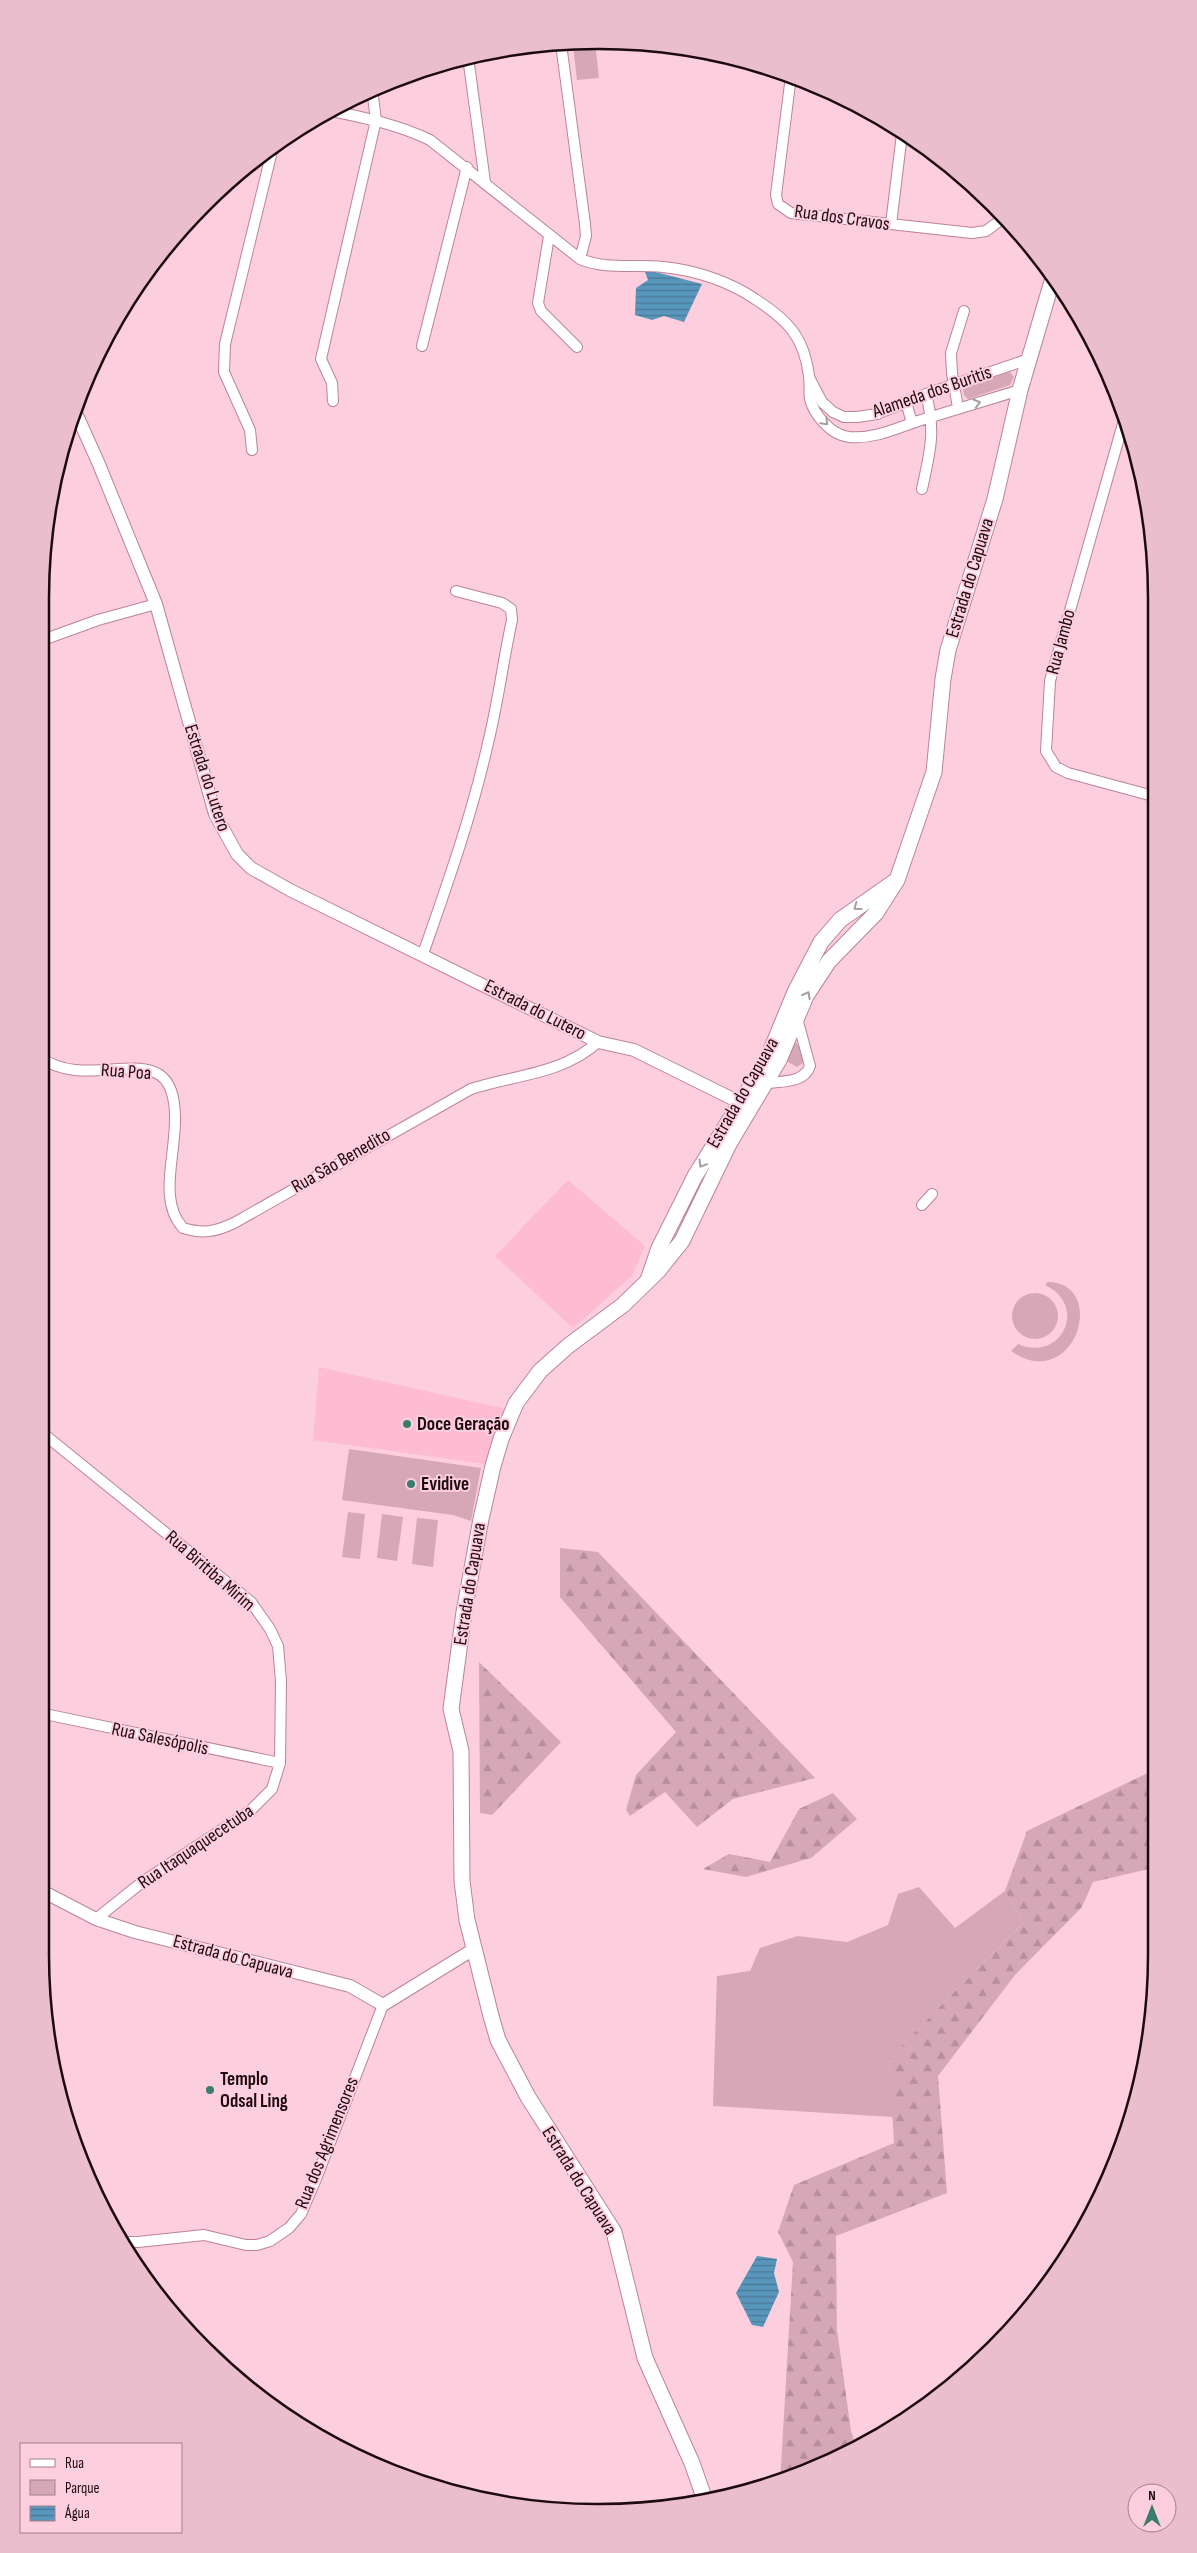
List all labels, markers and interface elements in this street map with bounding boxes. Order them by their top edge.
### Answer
street label: Rua dos Cravos [793,200,891,236]
street label: Alameda dos Buritis [868,361,995,423]
one-way arrow [973,398,981,408]
one-way arrow [819,417,828,426]
street label: Estrada do Capuava [941,516,999,640]
street label: Rua Jambo [1041,607,1081,677]
street label: Estrada do Lutero [179,722,235,834]
one-way arrow [853,901,863,910]
street label: Estrada do Lutero [480,974,590,1046]
one-way arrow [801,991,811,1000]
street label: Estrada do Capuava [702,1034,784,1152]
street label: Rua Poa [100,1059,152,1085]
street label: Rua São Benedito [288,1123,394,1199]
one-way arrow [699,1158,709,1167]
place label: Doce Geração [417,1413,510,1436]
marker: Doce Geração [401,1418,413,1430]
place label: Evidive [421,1473,469,1496]
marker: Evidive [405,1478,417,1490]
street label: Estrada do Capuava [449,1521,491,1647]
street label: Rua Biritiba Mirim [160,1526,260,1616]
street label: Rua Salesópolis [109,1718,211,1761]
street label: Rua Itaquaquecetuba [134,1800,258,1894]
street label: Estrada do Capuava [170,1930,296,1984]
place label: Templo Odsal Ling [220,2068,288,2113]
street label: Rua dos Agrimensores [290,2074,364,2212]
marker: Templo Odsal Ling [204,2084,216,2096]
street label: Estrada do Capuava [537,2123,621,2239]
legend [20,2443,182,2533]
text: Rua [65,2454,84,2473]
text: Parque [65,2479,100,2498]
north arrow [1127,2483,1177,2533]
text: N [1148,2487,1156,2504]
text: Água [64,2504,90,2523]

